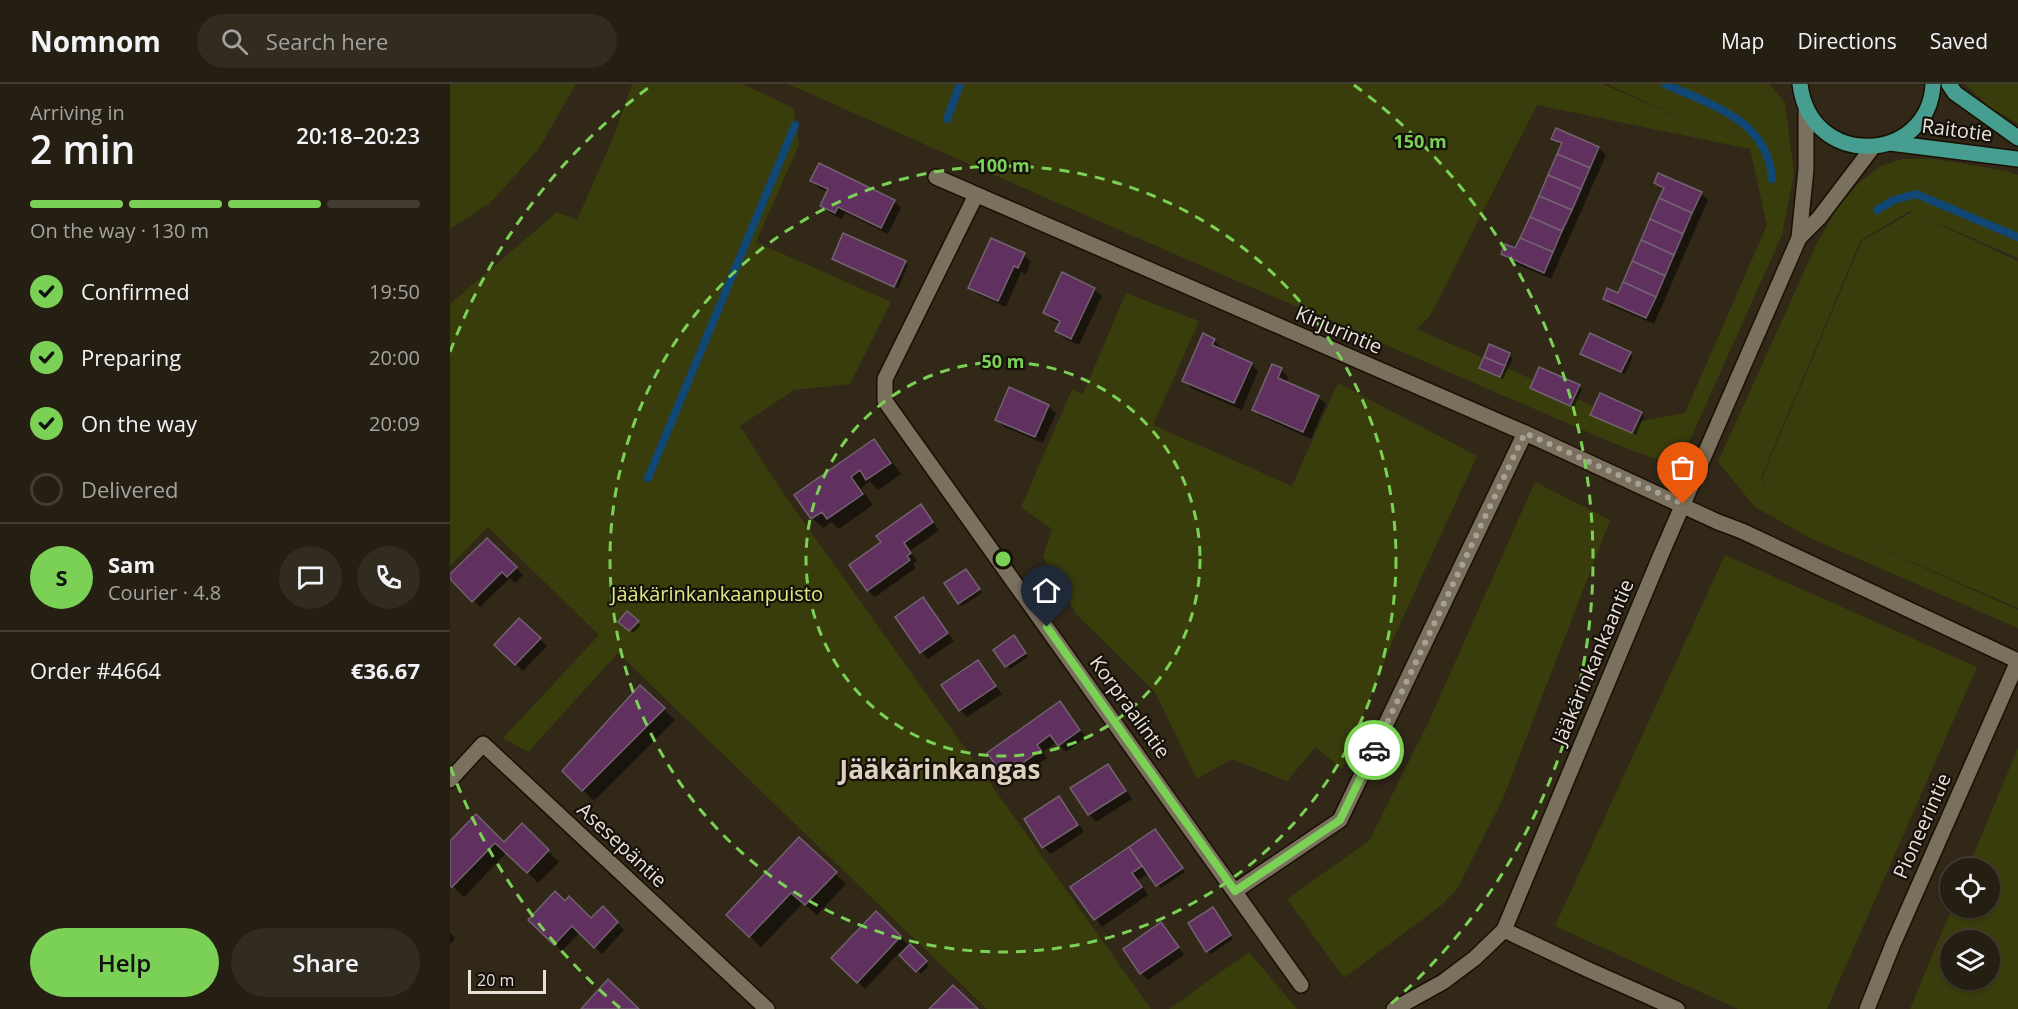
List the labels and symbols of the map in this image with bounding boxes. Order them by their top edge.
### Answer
street label: Raitotie [1920,112,1994,147]
text: 150 m [1393,129,1447,153]
text: 100 m [976,153,1030,177]
street label: Kirjurintie [1292,299,1387,360]
text: 50 m [982,349,1024,373]
pin [1657,442,1708,504]
centre of rings [993,549,1013,569]
pin [1021,565,1072,627]
street label: Jääkärinkankaantie [1545,575,1640,750]
park label: Jääkärinkankaanpuisto [609,580,823,607]
street label: Korpraalintie [1084,650,1177,764]
courier [1344,720,1404,780]
district label: Jääkärinkangas [838,751,1040,787]
street label: Pioneerintie [1886,769,1957,883]
street label: Asesepäntie [572,796,673,893]
scale bar [468,967,546,994]

